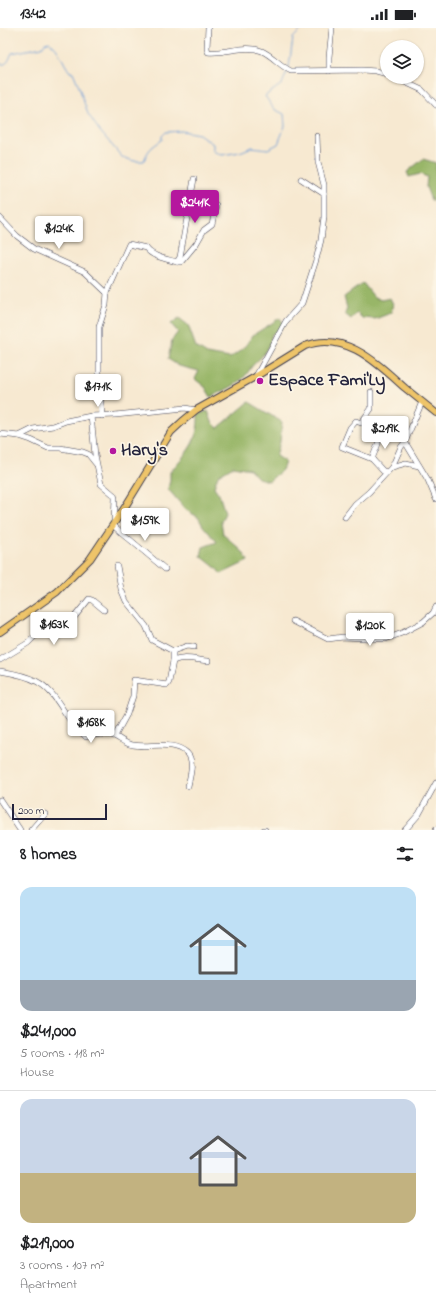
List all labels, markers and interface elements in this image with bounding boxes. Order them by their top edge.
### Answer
text: 13:42 [20,3,46,25]
map controls [380,40,424,84]
button: layers [380,40,424,84]
pin: $241K [167,190,223,224]
text: $241K [180,193,210,212]
pin: $124K [31,216,87,250]
text: $124K [44,219,74,238]
place label: Espace Fami'Ly [268,368,385,395]
pin: $171K [70,374,126,408]
marker: Espace Fami'Ly [255,376,265,386]
text: $171K [84,377,112,396]
pin: $219K [357,416,413,450]
text: $219K [371,419,399,438]
place label: Hary's [121,438,168,465]
marker: Hary's [108,446,118,456]
pin: $159K [117,508,173,542]
text: $159K [130,511,160,530]
pin: $163K [26,612,82,646]
pin: $120K [342,613,398,647]
text: $163K [39,615,69,634]
text: $120K [355,616,385,635]
pin: $168K [63,710,119,744]
text: $168K [77,713,105,732]
scale bar [12,802,107,821]
text: 200 m [18,803,44,819]
text: 8 homes [20,842,77,867]
icon: filters [394,843,416,865]
icon: home [182,913,254,985]
text: $241,000 [20,1019,76,1044]
text: 5 rooms · 118 m² [20,1044,105,1063]
text: House [20,1063,54,1082]
icon: home [182,1125,254,1197]
text: $219,000 [20,1231,74,1256]
text: 3 rooms · 107 m² [20,1256,104,1275]
text: Apartment [20,1275,77,1294]

